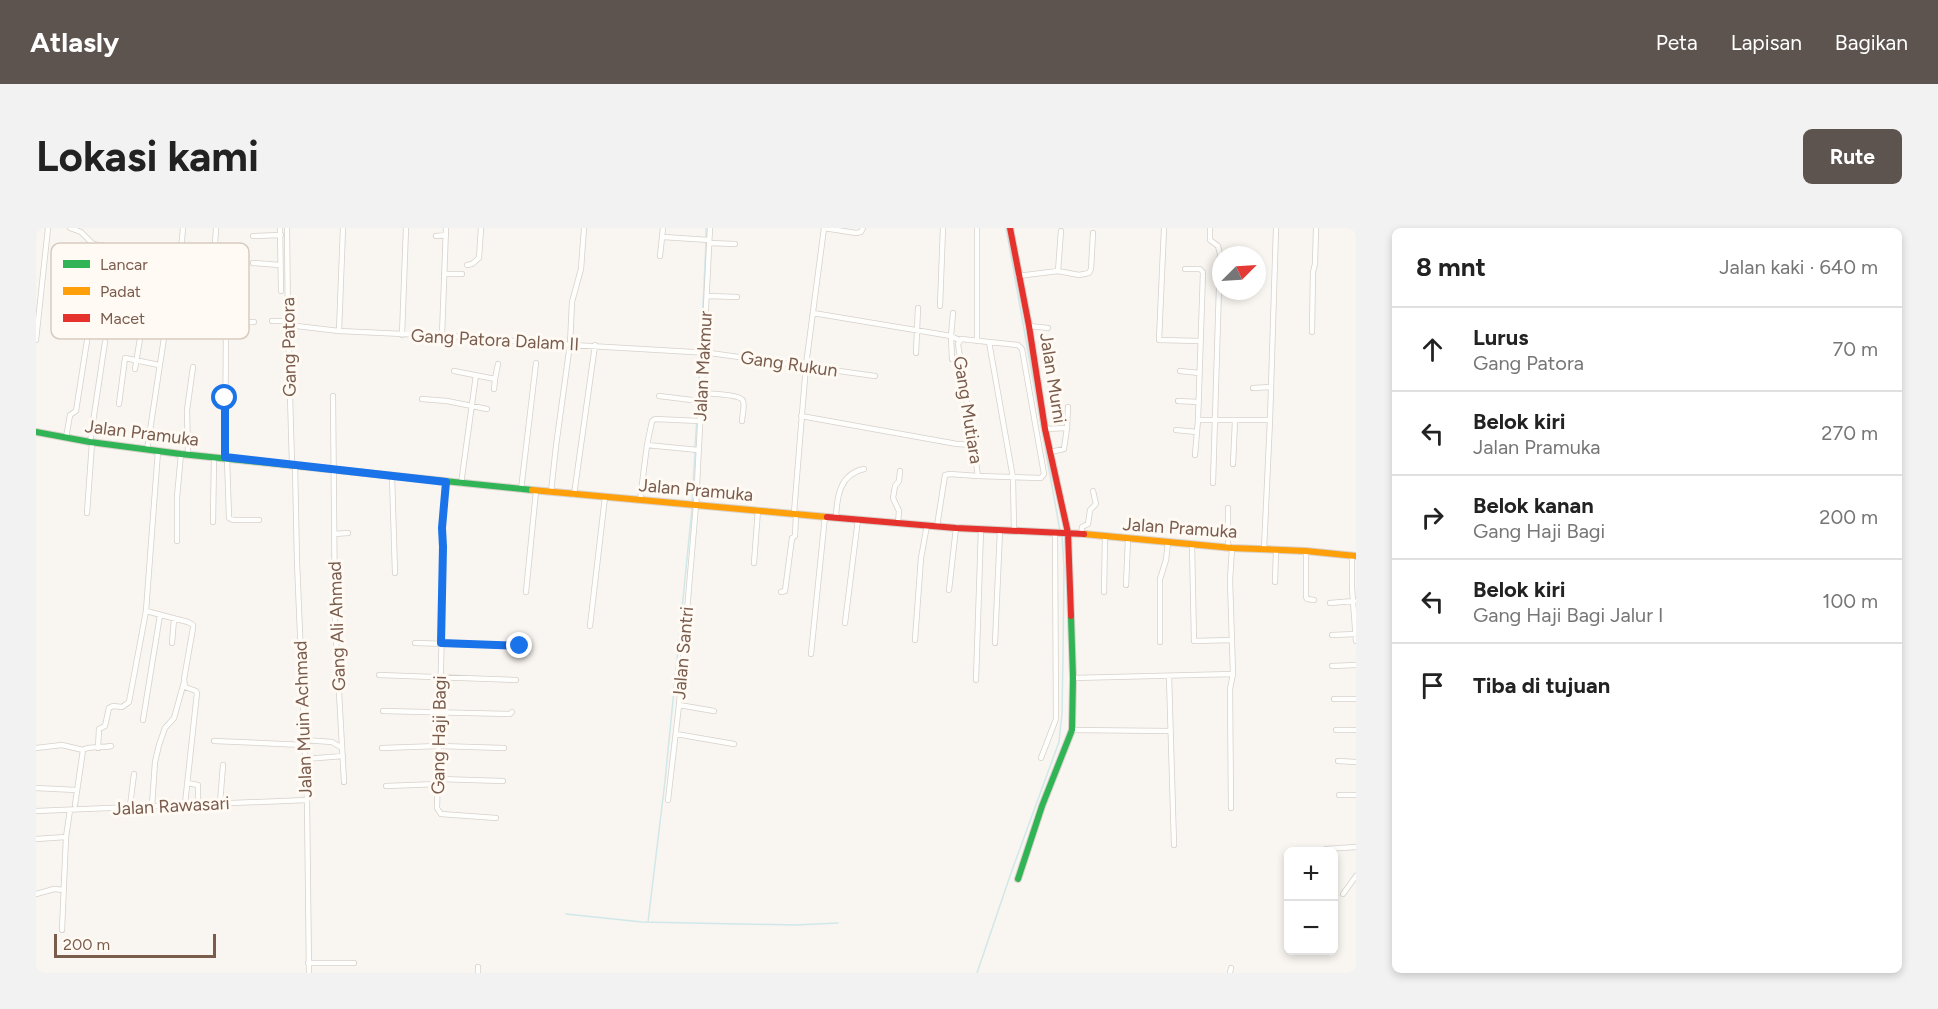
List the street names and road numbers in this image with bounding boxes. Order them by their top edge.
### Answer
street label: Gang Patora [277,297,301,397]
street label: Jalan Makmur [689,310,717,422]
street label: Gang Patora Dalam II [410,325,580,355]
street label: Jalan Murni [1035,331,1071,425]
street label: Gang Rukun [739,346,839,382]
street label: Gang Mutiara [949,355,987,465]
street label: Jalan Pramuka [84,415,200,451]
street label: Jalan Pramuka [638,474,754,506]
street label: Jalan Pramuka [1122,513,1238,543]
street label: Gang Ali Ahmad [324,561,350,691]
street label: Jalan Santri [668,606,698,700]
street label: Jalan Muin Achmad [289,640,317,798]
street label: Gang Haji Bagi [427,675,451,795]
street label: Jalan Rawasari [112,792,230,820]

